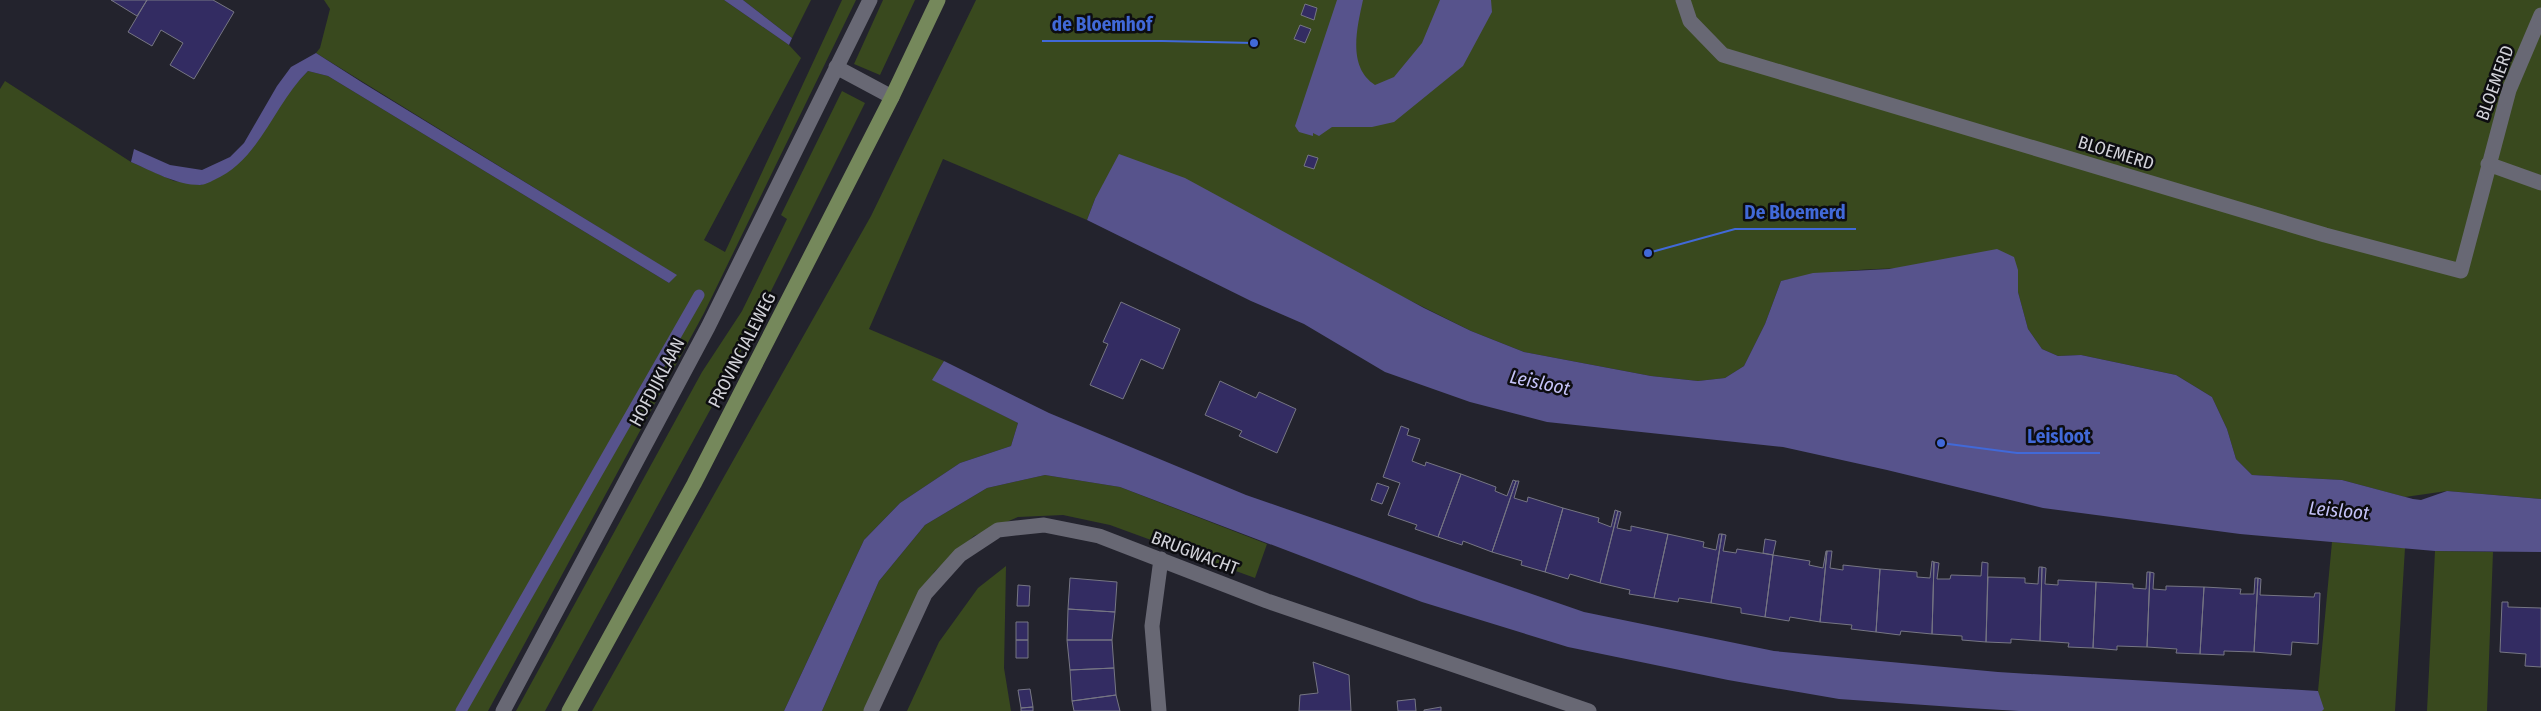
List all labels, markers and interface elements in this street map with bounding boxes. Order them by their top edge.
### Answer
callout: de Bloemhof [1042,7,1162,41]
text: de Bloemhof [1052,13,1154,36]
street label: BLOEMERD [2471,42,2519,124]
street label: BLOEMERD [2075,131,2157,175]
callout: De Bloemerd [1735,195,1856,229]
text: De Bloemerd [1744,201,1846,224]
street label: PROVINCIALEWEG [703,288,781,412]
street label: HOFDIJKLAAN [624,334,690,430]
water label: Leisloot [1508,365,1573,400]
callout: Leisloot [2017,419,2100,453]
text: Leisloot [2027,425,2091,448]
water label: Leisloot [2308,496,2371,525]
street label: BRUGWACHT [1148,526,1242,580]

